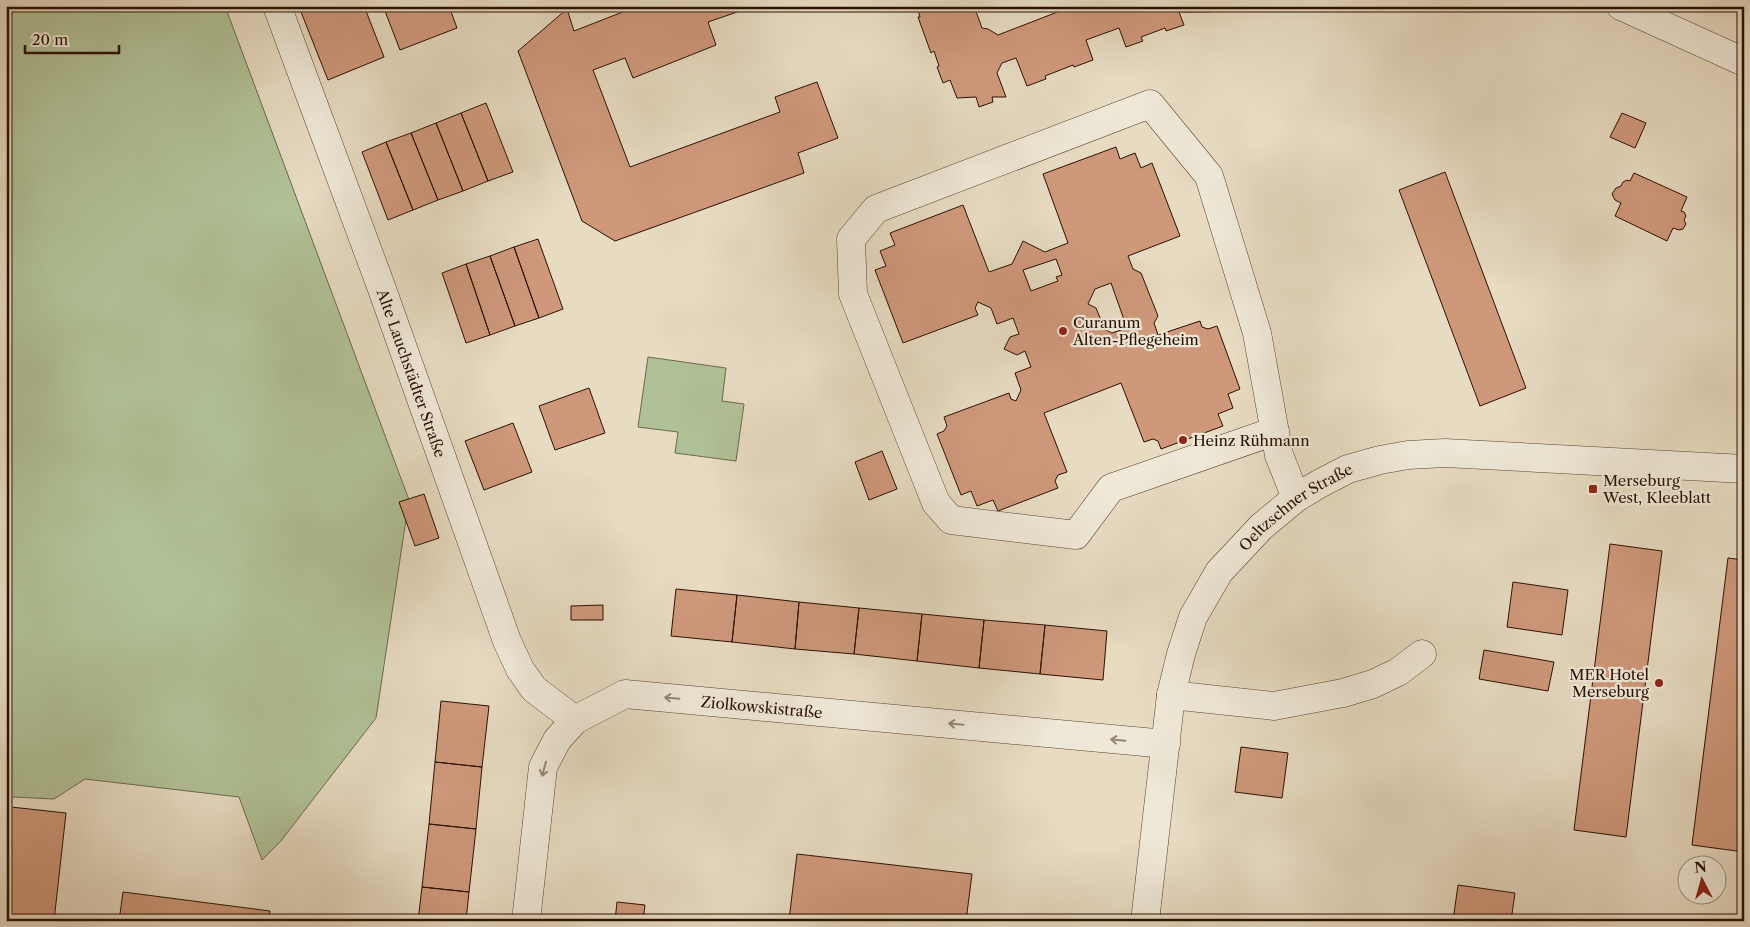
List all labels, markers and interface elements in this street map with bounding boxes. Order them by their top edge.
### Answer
scale bar [25,22,119,54]
text: 20 m [32,30,68,49]
street label: Alte Lauchstädter Straße [373,285,450,460]
place label: Curanum Alten-Pflegeheim [1072,313,1199,349]
marker: Curanum Alten-Pflegeheim [1057,325,1069,337]
place label: Heinz Rühmann [1193,431,1310,450]
marker: Heinz Rühmann [1177,434,1189,446]
street label: Oeltzschner Straße [1234,459,1356,555]
place label: Merseburg West, Kleeblatt [1602,471,1712,507]
marker: Merseburg West, Kleeblatt [1587,483,1599,495]
place label: MER Hotel Merseburg [1569,665,1650,701]
marker: MER Hotel Merseburg [1653,677,1665,689]
street label: Ziolkowskistraße [700,692,823,722]
one-way arrow [665,693,681,703]
one-way arrow [948,719,964,729]
one-way arrow [1110,735,1126,744]
one-way arrow [539,760,549,776]
north arrow [1678,854,1728,904]
text: N [1694,857,1708,877]

